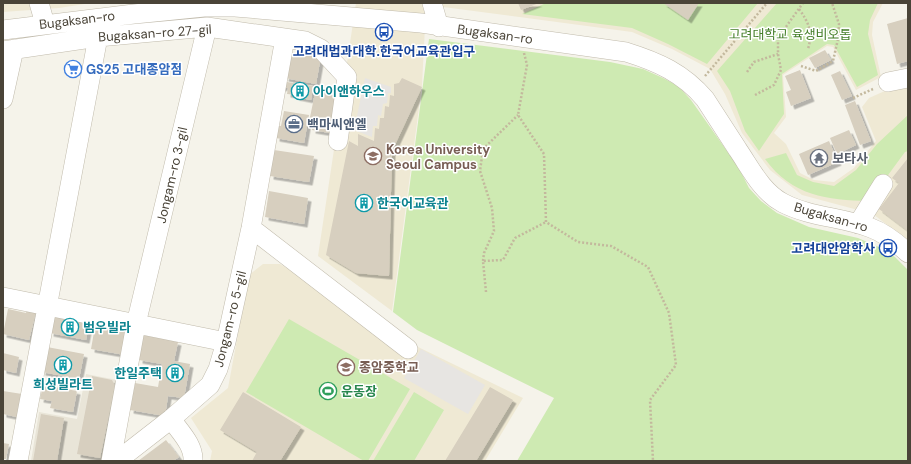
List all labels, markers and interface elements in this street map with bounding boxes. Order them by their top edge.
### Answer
street label: Bugaksan-ro [38,7,116,33]
street label: Bugaksan-ro [456,20,534,48]
street label: Bugaksan-ro 27-gil [98,21,212,45]
bus stop icon: 고려대법과대학.한국어교육관입구 [374,22,394,42]
park label: 고려대학교 육생비오톱 [728,26,852,43]
place label: 고려대법과대학.한국어교육관입구 [293,43,475,60]
supermarket icon: GS25 고대종암점 [63,59,83,79]
place label: GS25 고대종암점 [86,61,182,78]
building icon: 아이앤하우스 [290,81,310,101]
place label: 아이앤하우스 [313,83,385,100]
office icon: 백마씨앤엘 [284,114,304,134]
place label: 백마씨앤엘 [307,116,367,133]
street label: Jongam-ro 3-gil [153,125,191,225]
place label: Korea University Seoul Campus [386,141,490,173]
school or university icon: Korea University Seoul Campus [363,146,383,166]
temple icon: 보타사 [809,148,829,168]
place label: 보타사 [832,150,868,167]
building icon: 한국어교육관 [354,193,374,213]
place label: 한국어교육관 [377,195,449,212]
street label: Bugaksan-ro [792,198,870,236]
bus stop icon: 고려대안암학사 [878,238,898,258]
place label: 고려대안암학사 [791,240,875,257]
street label: Jongam-ro 5-gil [210,269,250,369]
building icon: 범우빌라 [60,317,80,337]
place label: 범우빌라 [83,319,131,336]
building icon: 희성빌라트 [53,355,73,375]
school or university icon: 종암중학교 [336,357,356,377]
place label: 종암중학교 [359,359,419,376]
building icon: 한일주택 [165,363,185,383]
place label: 한일주택 [114,365,162,382]
place label: 희성빌라트 [33,376,93,393]
sports icon: 운동장 [318,381,338,401]
place label: 운동장 [341,383,377,400]

